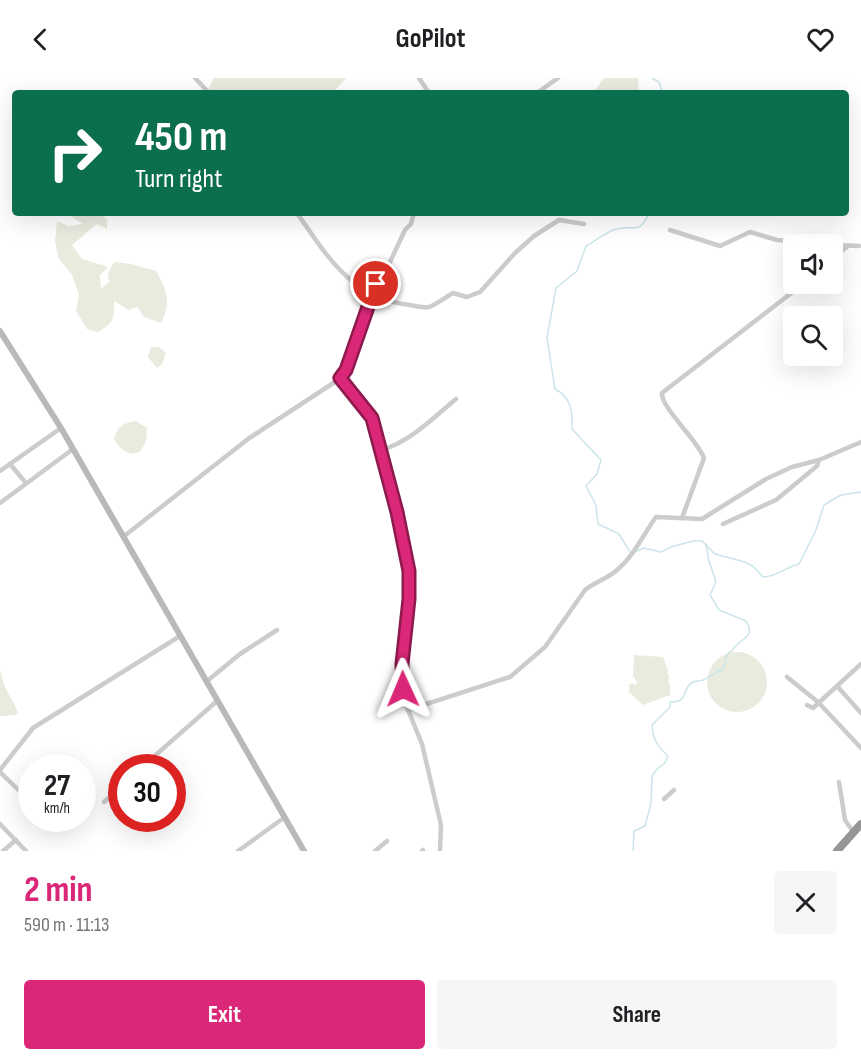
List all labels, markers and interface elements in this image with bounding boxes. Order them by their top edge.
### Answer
icon: back [24,23,57,56]
text: GoPilot [396,23,465,55]
icon: heart [804,23,837,56]
text: 450 m [135,112,227,163]
icon: right [36,114,114,192]
text: Turn right [135,163,222,195]
map controls [783,234,843,366]
button: sound [783,234,843,294]
pin [350,258,401,309]
icon: arrive [359,267,392,300]
button: search [783,306,843,366]
position arrow [371,657,435,721]
speed limit sign: 30 [108,754,186,832]
text: 27 [44,768,70,804]
text: km/h [44,799,70,818]
text: 2 min [24,869,93,912]
button: close [774,871,837,934]
text: 590 m · 11:13 [24,913,109,937]
button: Exit [24,980,425,1049]
button: Share [437,980,837,1049]

